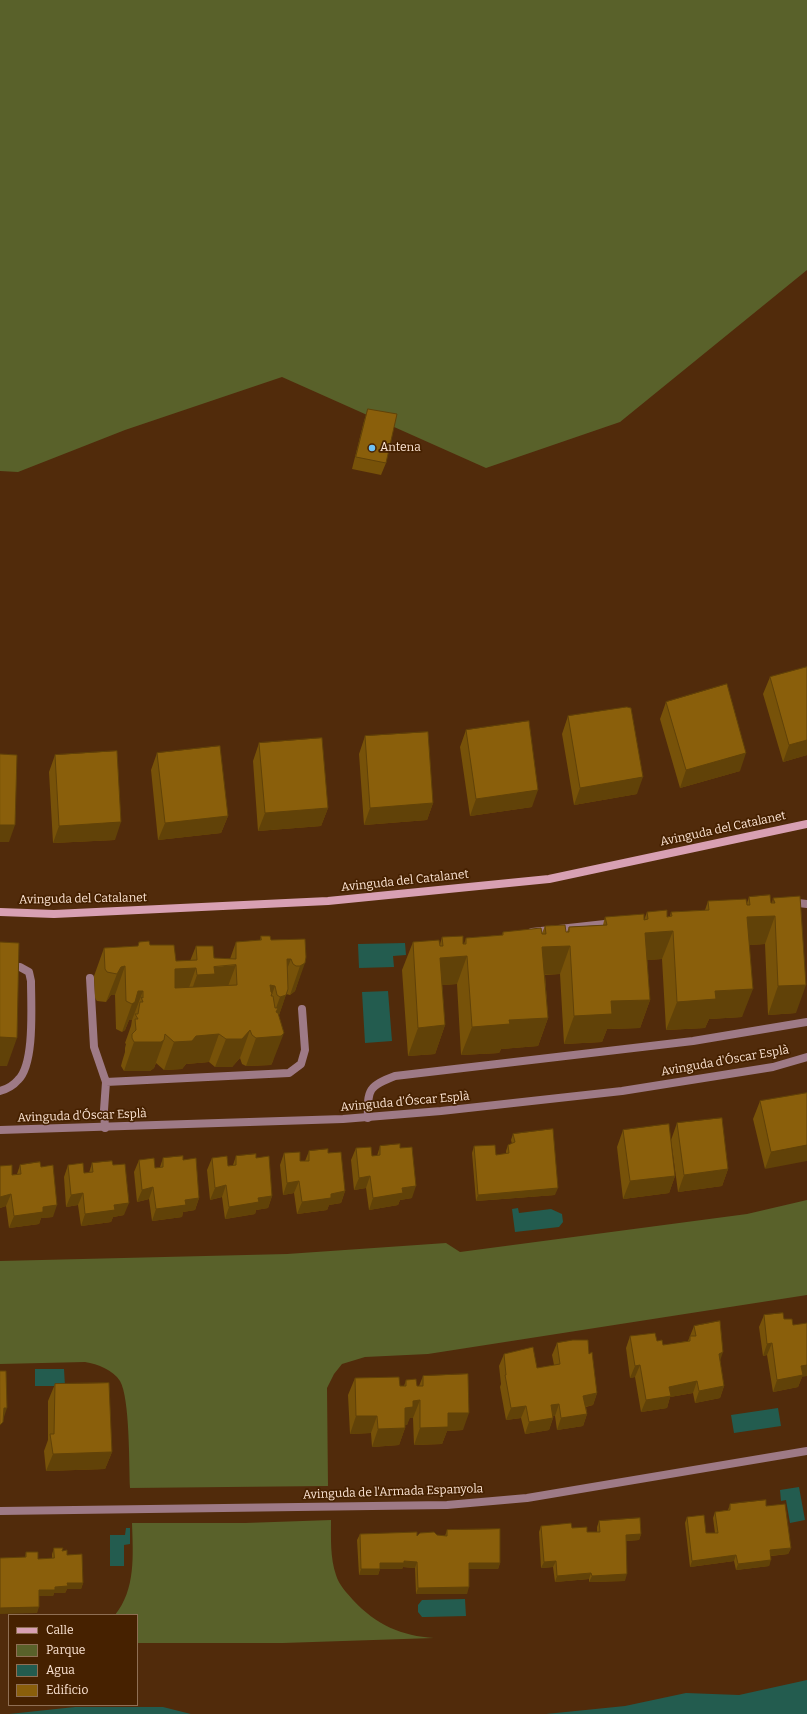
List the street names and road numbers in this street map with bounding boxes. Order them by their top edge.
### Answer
street label: Avinguda del Catalanet [659,809,787,849]
street label: Avinguda del Catalanet [341,867,469,895]
street label: Avinguda del Catalanet [19,891,147,907]
street label: Avinguda d'Óscar Esplà [660,1043,790,1079]
street label: Avinguda d'Óscar Esplà [340,1089,470,1115]
street label: Avinguda d'Óscar Esplà [17,1107,147,1125]
street label: Avinguda de l'Armada Espanyola [303,1482,483,1502]

